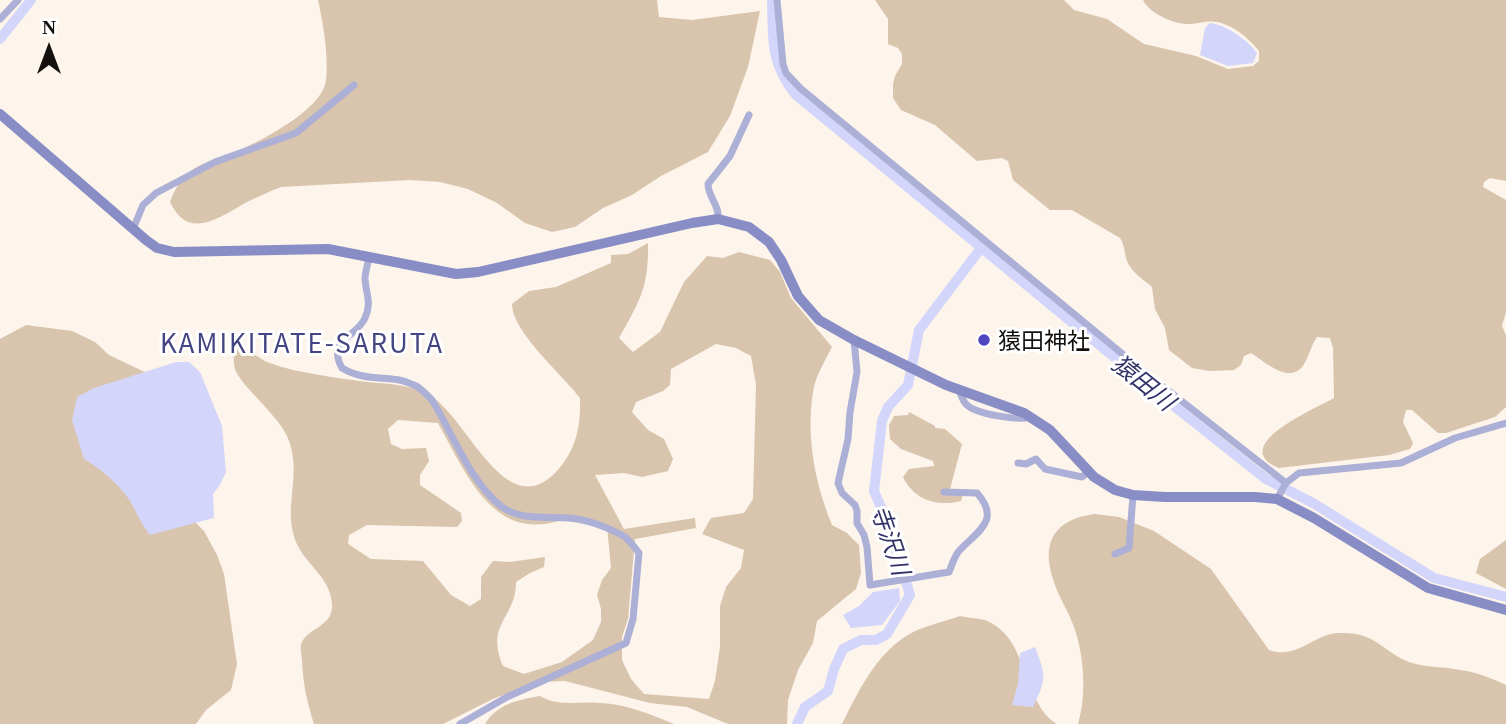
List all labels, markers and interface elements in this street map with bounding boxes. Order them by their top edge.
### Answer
north arrow [14,14,84,84]
text: N [42,17,56,38]
place label: 猿田神社 [998,326,1090,354]
district label: KAMIKITATE-SARUTA [162,327,442,359]
marker: 猿田神社 [976,332,992,348]
water label: 猿田川 [1107,348,1181,416]
water label: 寺沢川 [866,501,916,579]

